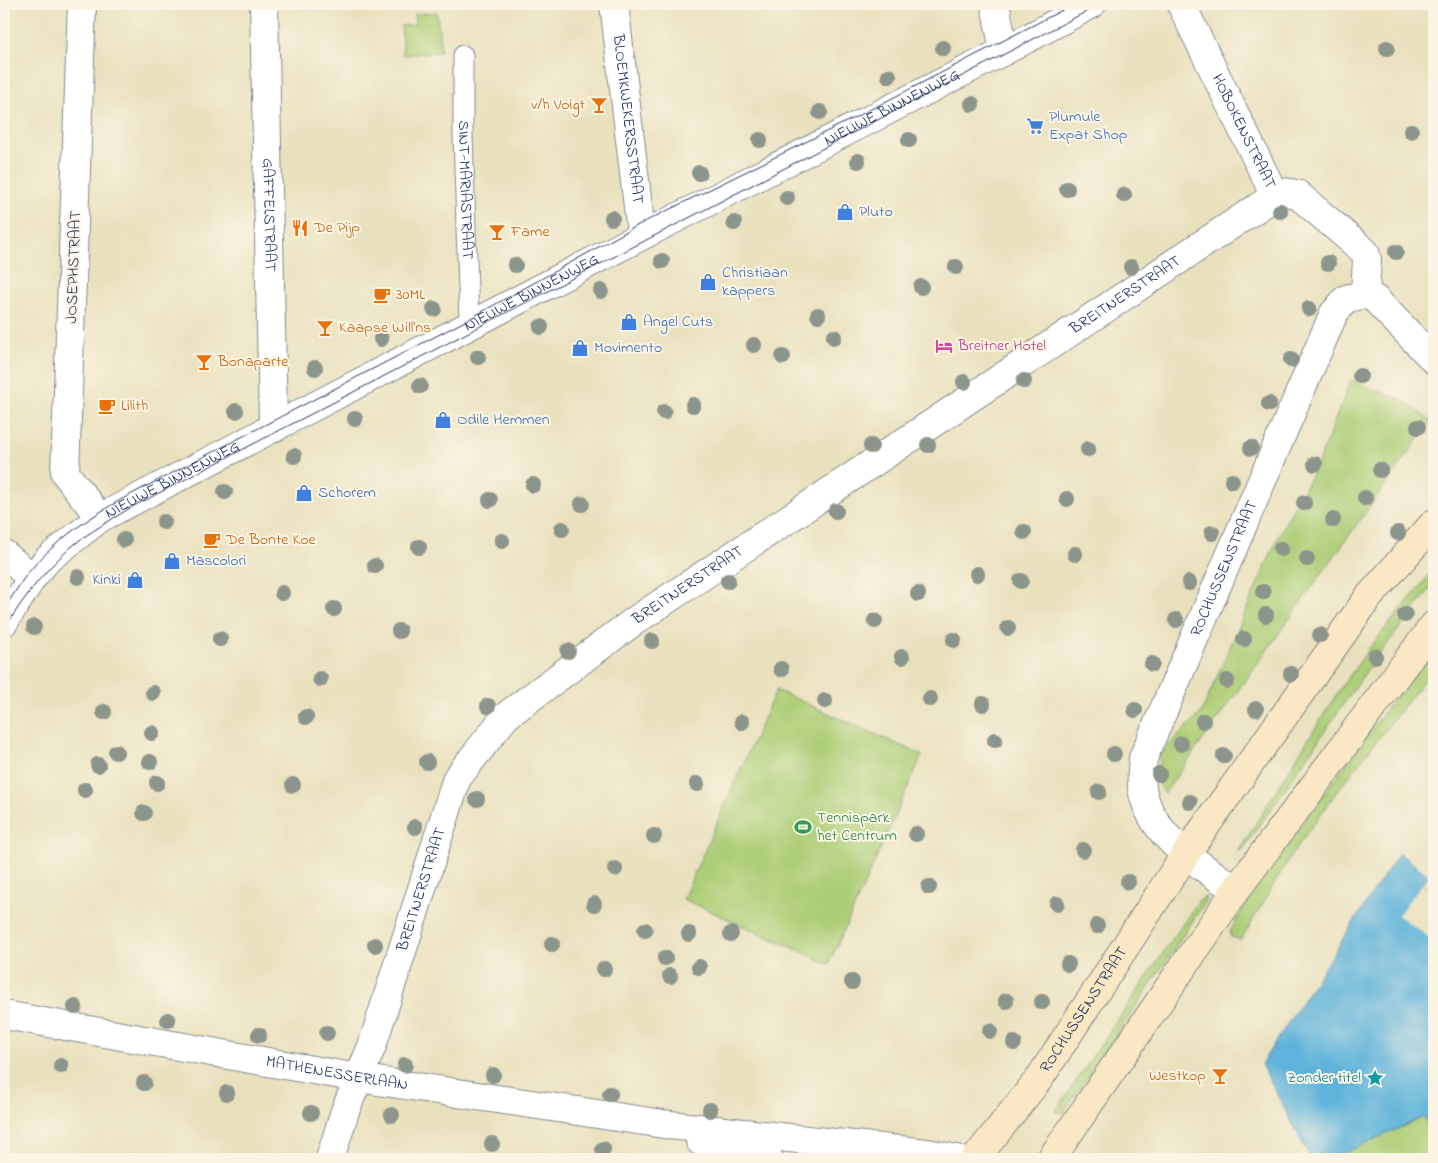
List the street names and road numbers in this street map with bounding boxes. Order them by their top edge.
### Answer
street label: BLOEMKWEKERSSTRAAT [606,32,650,205]
street label: NIEUWE BINNENWEG [820,63,964,153]
street label: HOBOKENSTRAAT [1205,70,1282,193]
street label: SINT-MARIASTRAAT [451,120,479,260]
street label: GAFFELSTRAAT [255,158,282,272]
street label: JOSEPHSTRAAT [60,210,88,324]
street label: NIEUWE BINNENWEG [460,248,603,338]
street label: BREITNERSTRAAT [1064,250,1186,341]
street label: NIEUWE BINNENWEG [101,435,244,525]
street label: ROCHUSSENSTRAAT [1184,497,1264,640]
street label: BREITNERSTRAAT [627,540,748,632]
street label: BREITNERSTRAAT [390,824,453,955]
street label: ROCHUSSENSTRAAT [1034,942,1134,1078]
street label: MATHENESSERLAAN [264,1050,410,1097]

